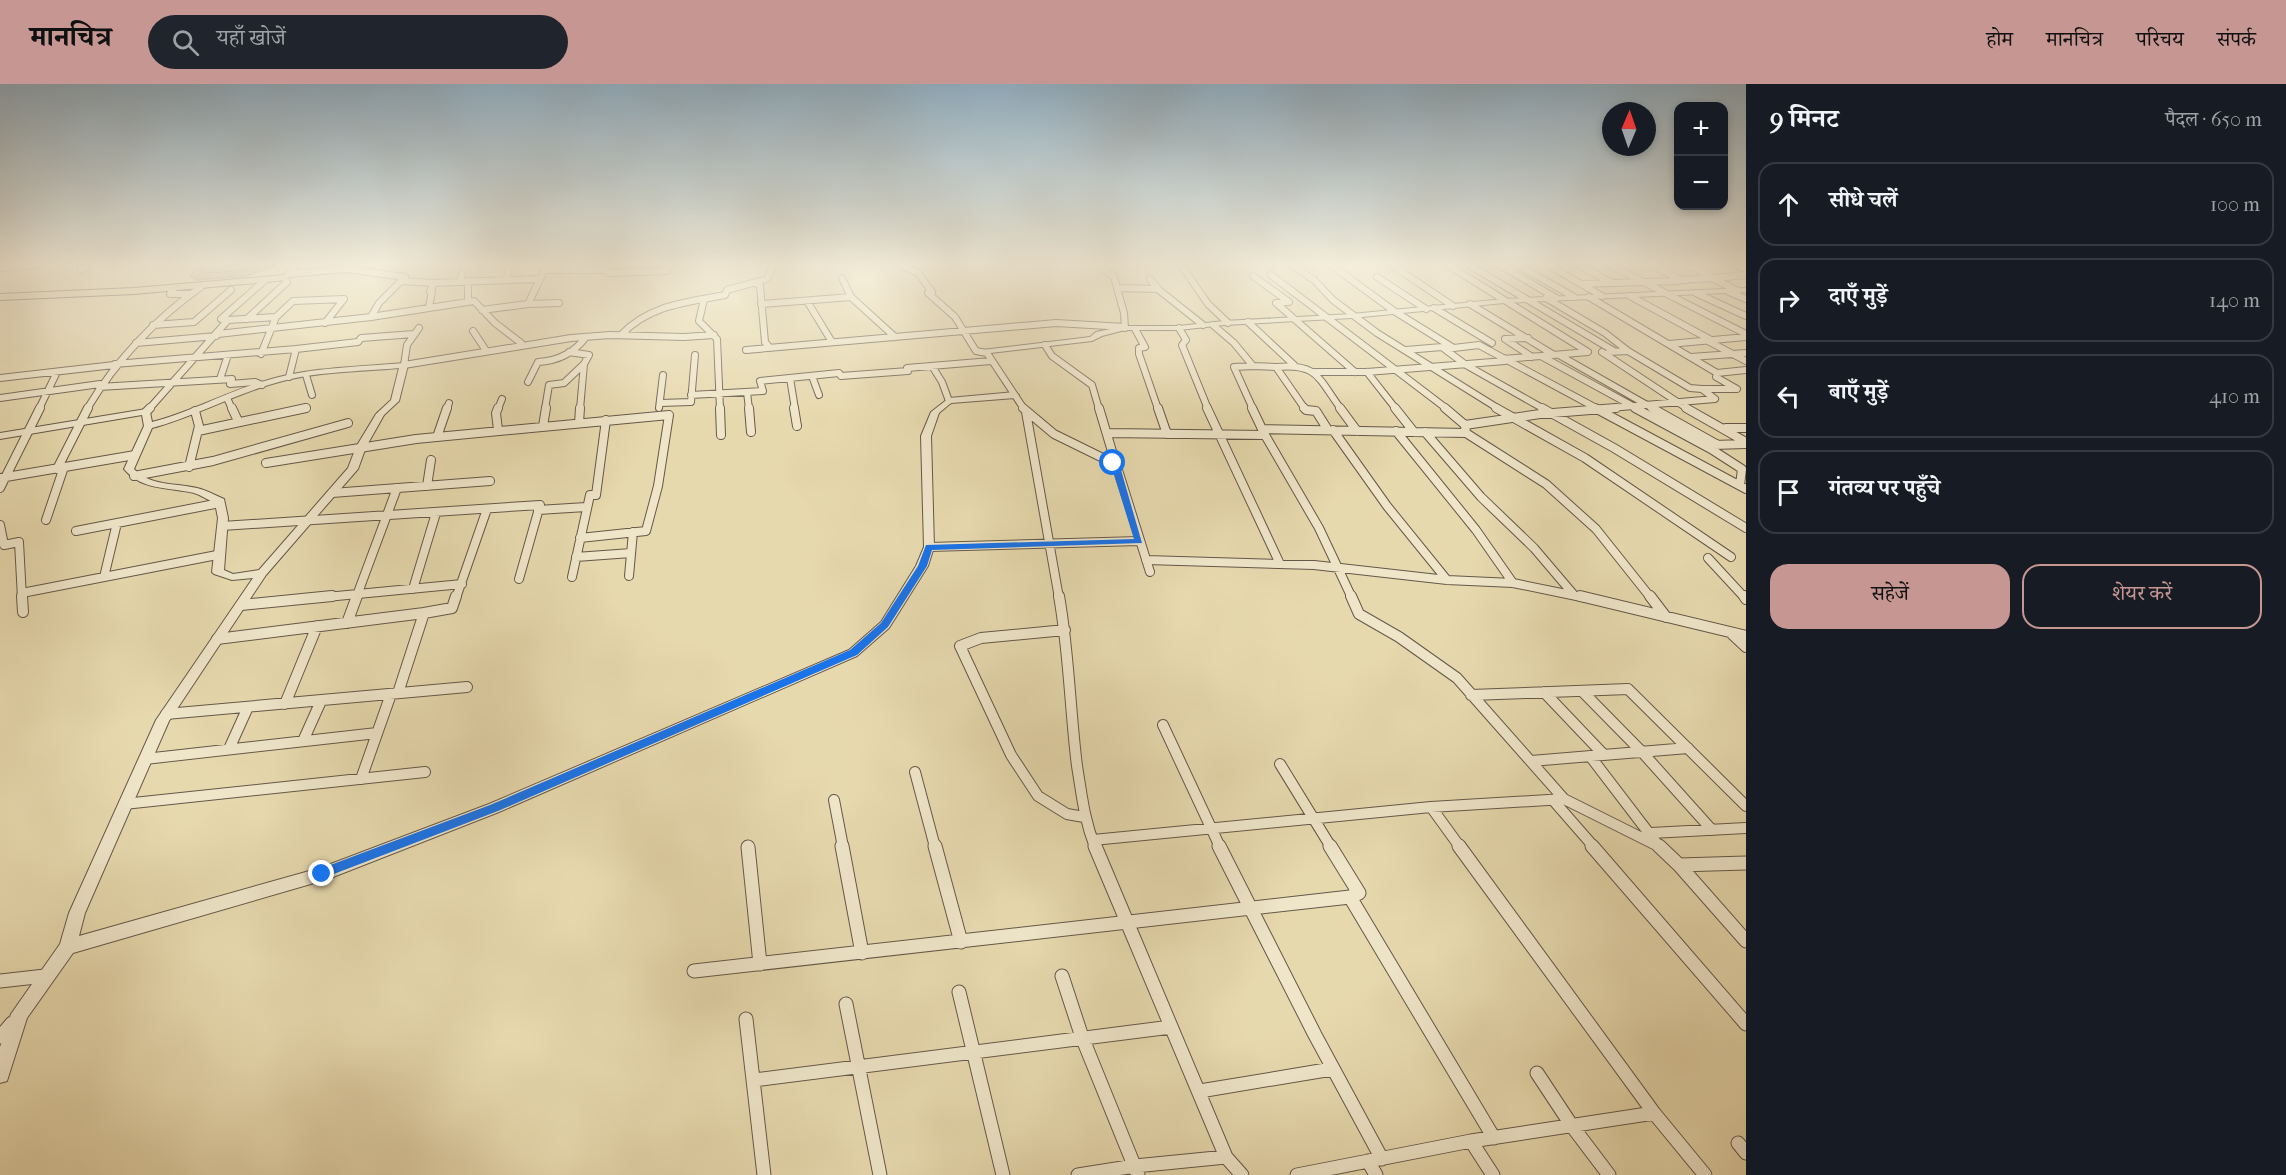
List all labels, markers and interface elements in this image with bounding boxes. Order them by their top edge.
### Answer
search box [148,15,568,69]
text: मानचित्र [30,20,112,53]
text: यहाँ खोजें [217,25,286,51]
icon: search [169,26,202,59]
text: होम [1986,27,2013,51]
text: मानचित्र [2046,27,2103,51]
text: परिचय [2136,27,2184,51]
text: संपर्क [2217,27,2256,51]
north arrow [1602,102,1656,156]
map controls [1674,102,1728,210]
button: + [1674,102,1728,156]
text: 9 मिनट [1770,103,1838,134]
text: पैदल · 650 m [2165,108,2262,131]
button: − [1674,156,1728,210]
text: सीधे चलें [1829,187,1898,213]
icon: ahead [1772,188,1805,221]
text: 100 m [2210,193,2260,216]
text: दाएँ मुड़ें [1829,283,1888,309]
icon: right [1772,284,1805,317]
text: 140 m [2209,289,2260,312]
text: बाएँ मुड़ें [1829,379,1888,405]
icon: left [1772,380,1805,413]
text: 410 m [2209,385,2260,408]
route start [1099,449,1125,475]
text: गंतव्य पर पहुँचे [1829,475,1940,501]
icon: arrive [1772,476,1805,509]
button: सहेजें [1770,564,2010,629]
button: शेयर करें [2022,564,2262,629]
route end [308,860,334,886]

